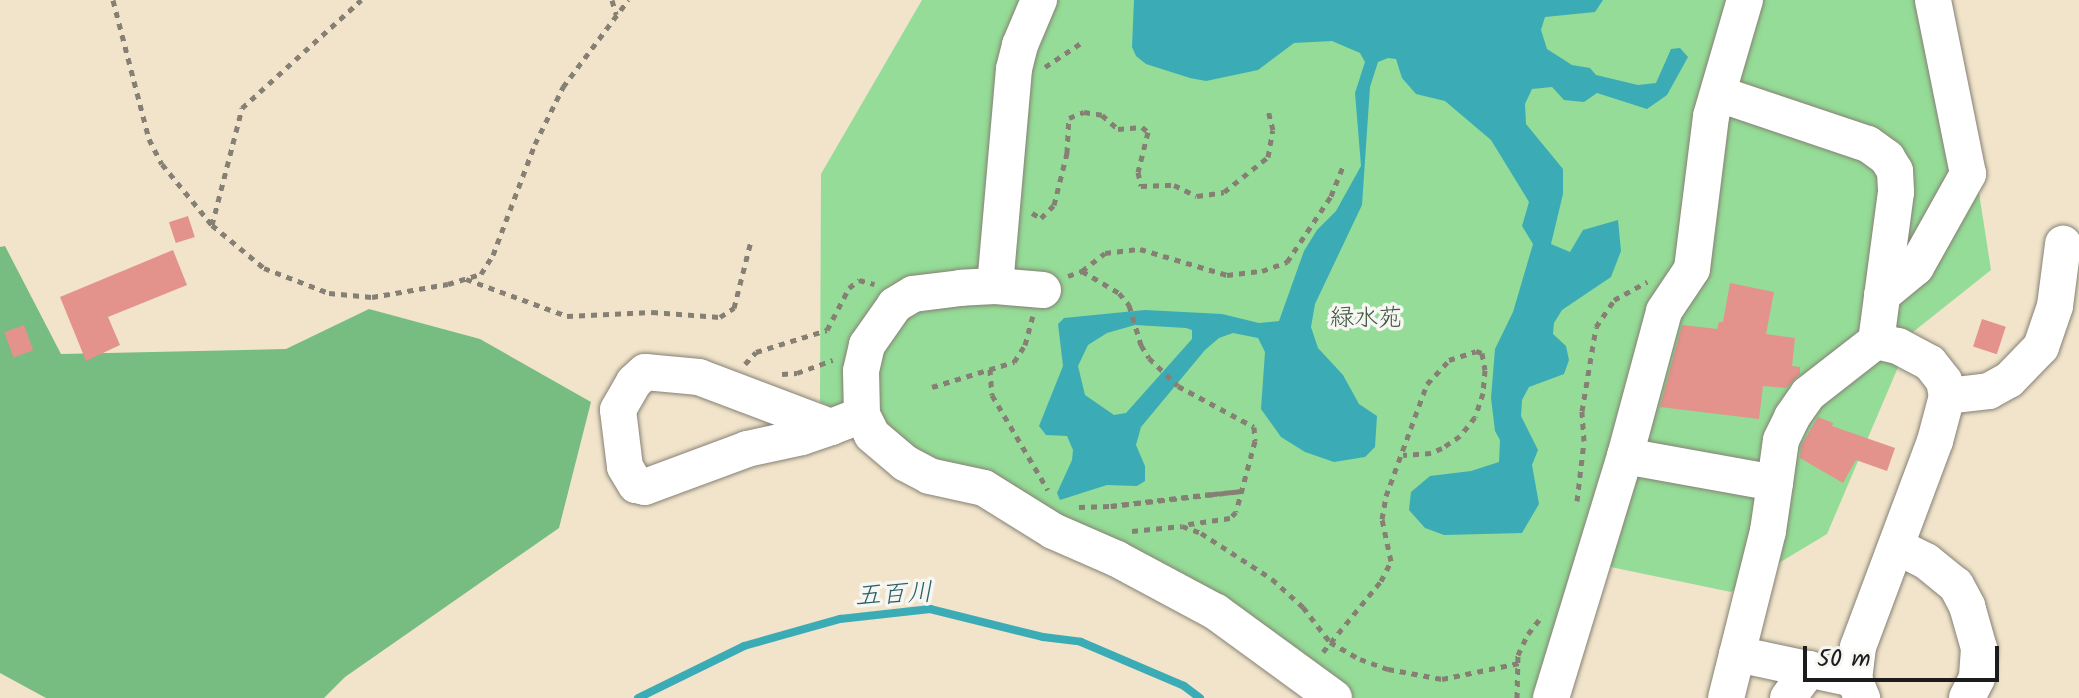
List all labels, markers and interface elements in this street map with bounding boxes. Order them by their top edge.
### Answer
park label: 緑水苑 [1330,305,1402,333]
water label: 五百川 [854,578,934,614]
scale bar [1807,630,2003,680]
text: 50 m [1817,640,1871,679]

